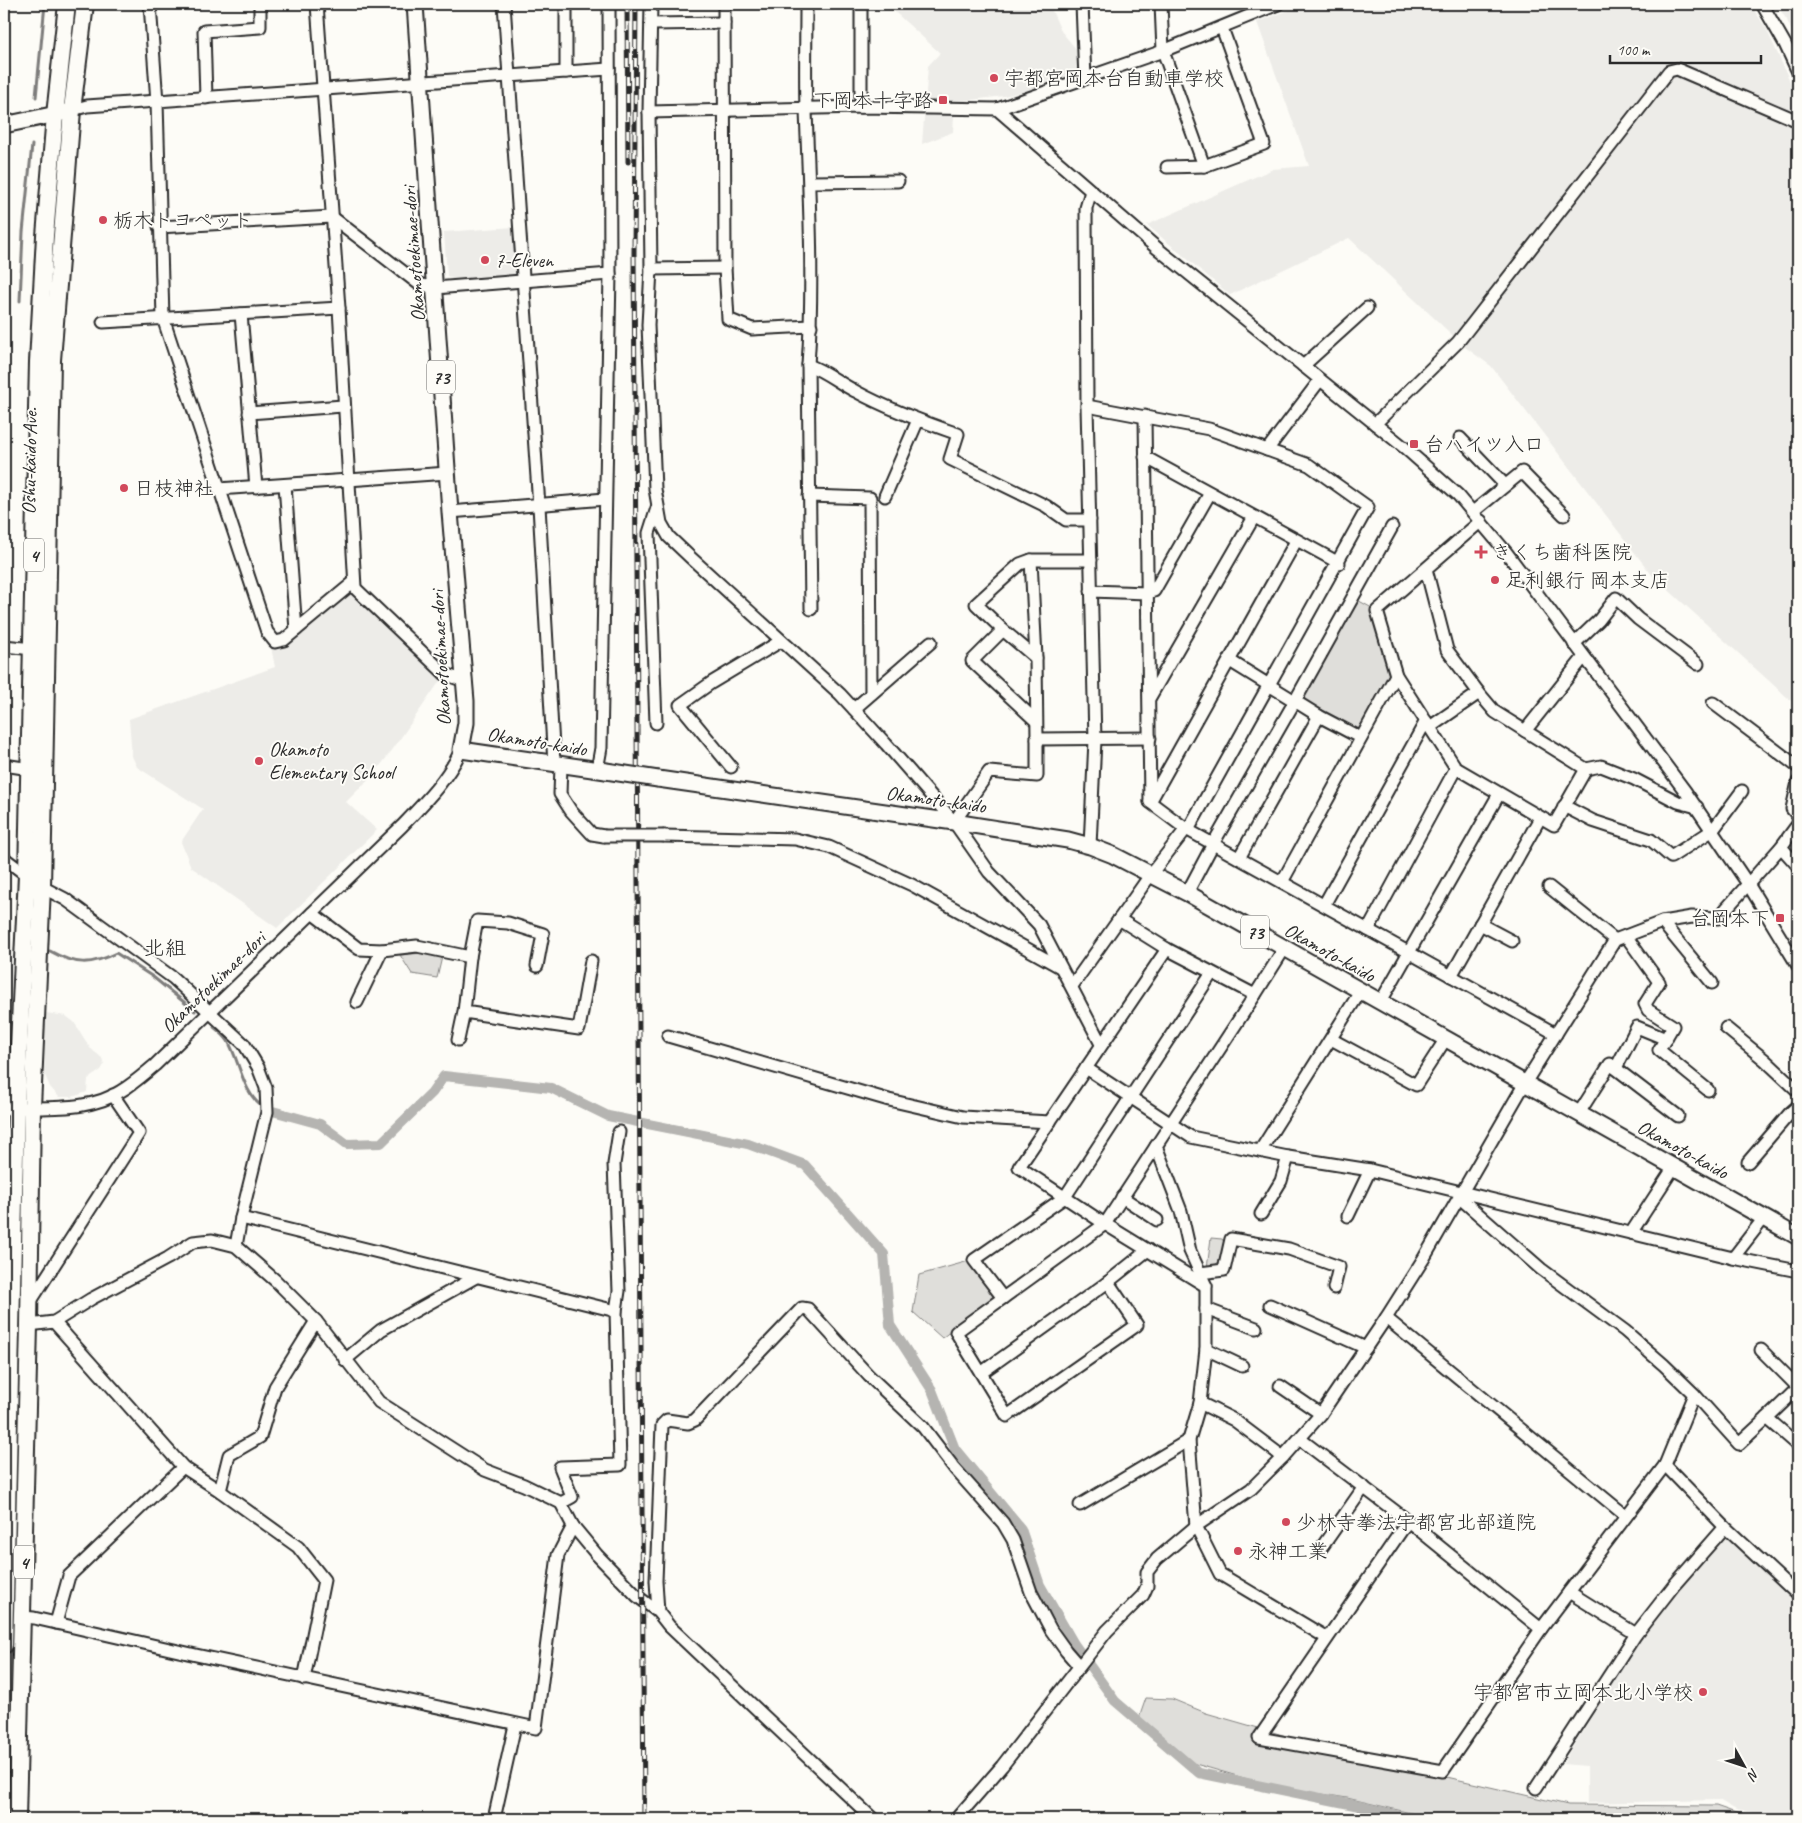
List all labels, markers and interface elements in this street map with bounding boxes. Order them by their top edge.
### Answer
scale bar [1610,32,1761,64]
text: 100 m [1617,41,1651,60]
place label: 宇都宮岡本台自動車学校 [1004,66,1224,91]
marker: 宇都宮岡本台自動車学校 [988,72,1000,84]
place label: 下岡本十字路 [813,88,933,113]
marker: 下岡本十字路 [937,94,949,106]
street label: Okamotoekimae-dori [396,183,431,323]
place label: 栃木トヨペット [113,208,253,233]
marker: 栃木トヨペット [97,214,109,226]
place label: 7-Eleven [495,248,554,273]
marker: 7-Eleven [479,254,491,266]
road number: 73 [427,361,455,394]
street label: Oshu-kaido Ave. [16,407,43,515]
place label: 台ハイツ入口 [1424,432,1544,457]
marker: 台ハイツ入口 [1408,438,1420,450]
place label: 日枝神社 [134,476,214,501]
marker: 日枝神社 [118,482,130,494]
road number: 4 [24,538,44,572]
place label: きくち歯科医院 [1492,540,1632,565]
marker: きくち歯科医院 [1474,545,1488,559]
place label: 足利銀行 岡本支店 [1505,568,1670,593]
marker: 足利銀行 岡本支店 [1489,574,1501,586]
street label: Okamotoekimae-dori [424,587,457,727]
street label: Okamoto-kaido [485,721,589,762]
place label: Okamoto Elementary School [269,737,397,785]
marker: Okamoto Elementary School [253,755,265,767]
street label: Okamoto-kaido [884,780,988,819]
place label: 台岡本下 [1690,906,1770,931]
marker: 台岡本下 [1774,912,1786,924]
road number: 73 [1241,916,1269,949]
street label: Okamoto-kaido [1280,917,1381,988]
street label: Okamotoekimae-dori [156,925,273,1039]
district label: 北組 [144,935,186,961]
street label: Okamoto-kaido [1633,1114,1734,1185]
place label: 少林寺拳法宇都宮北部道院 [1296,1510,1536,1535]
marker: 少林寺拳法宇都宮北部道院 [1280,1516,1292,1528]
place label: 永神工業 [1248,1539,1328,1564]
road number: 4 [14,1545,34,1578]
marker: 永神工業 [1232,1545,1244,1557]
place label: 宇都宮市立岡本北小学校 [1473,1680,1693,1705]
marker: 宇都宮市立岡本北小学校 [1697,1686,1709,1698]
north arrow [1720,1740,1770,1790]
text: N [1743,1765,1763,1785]

